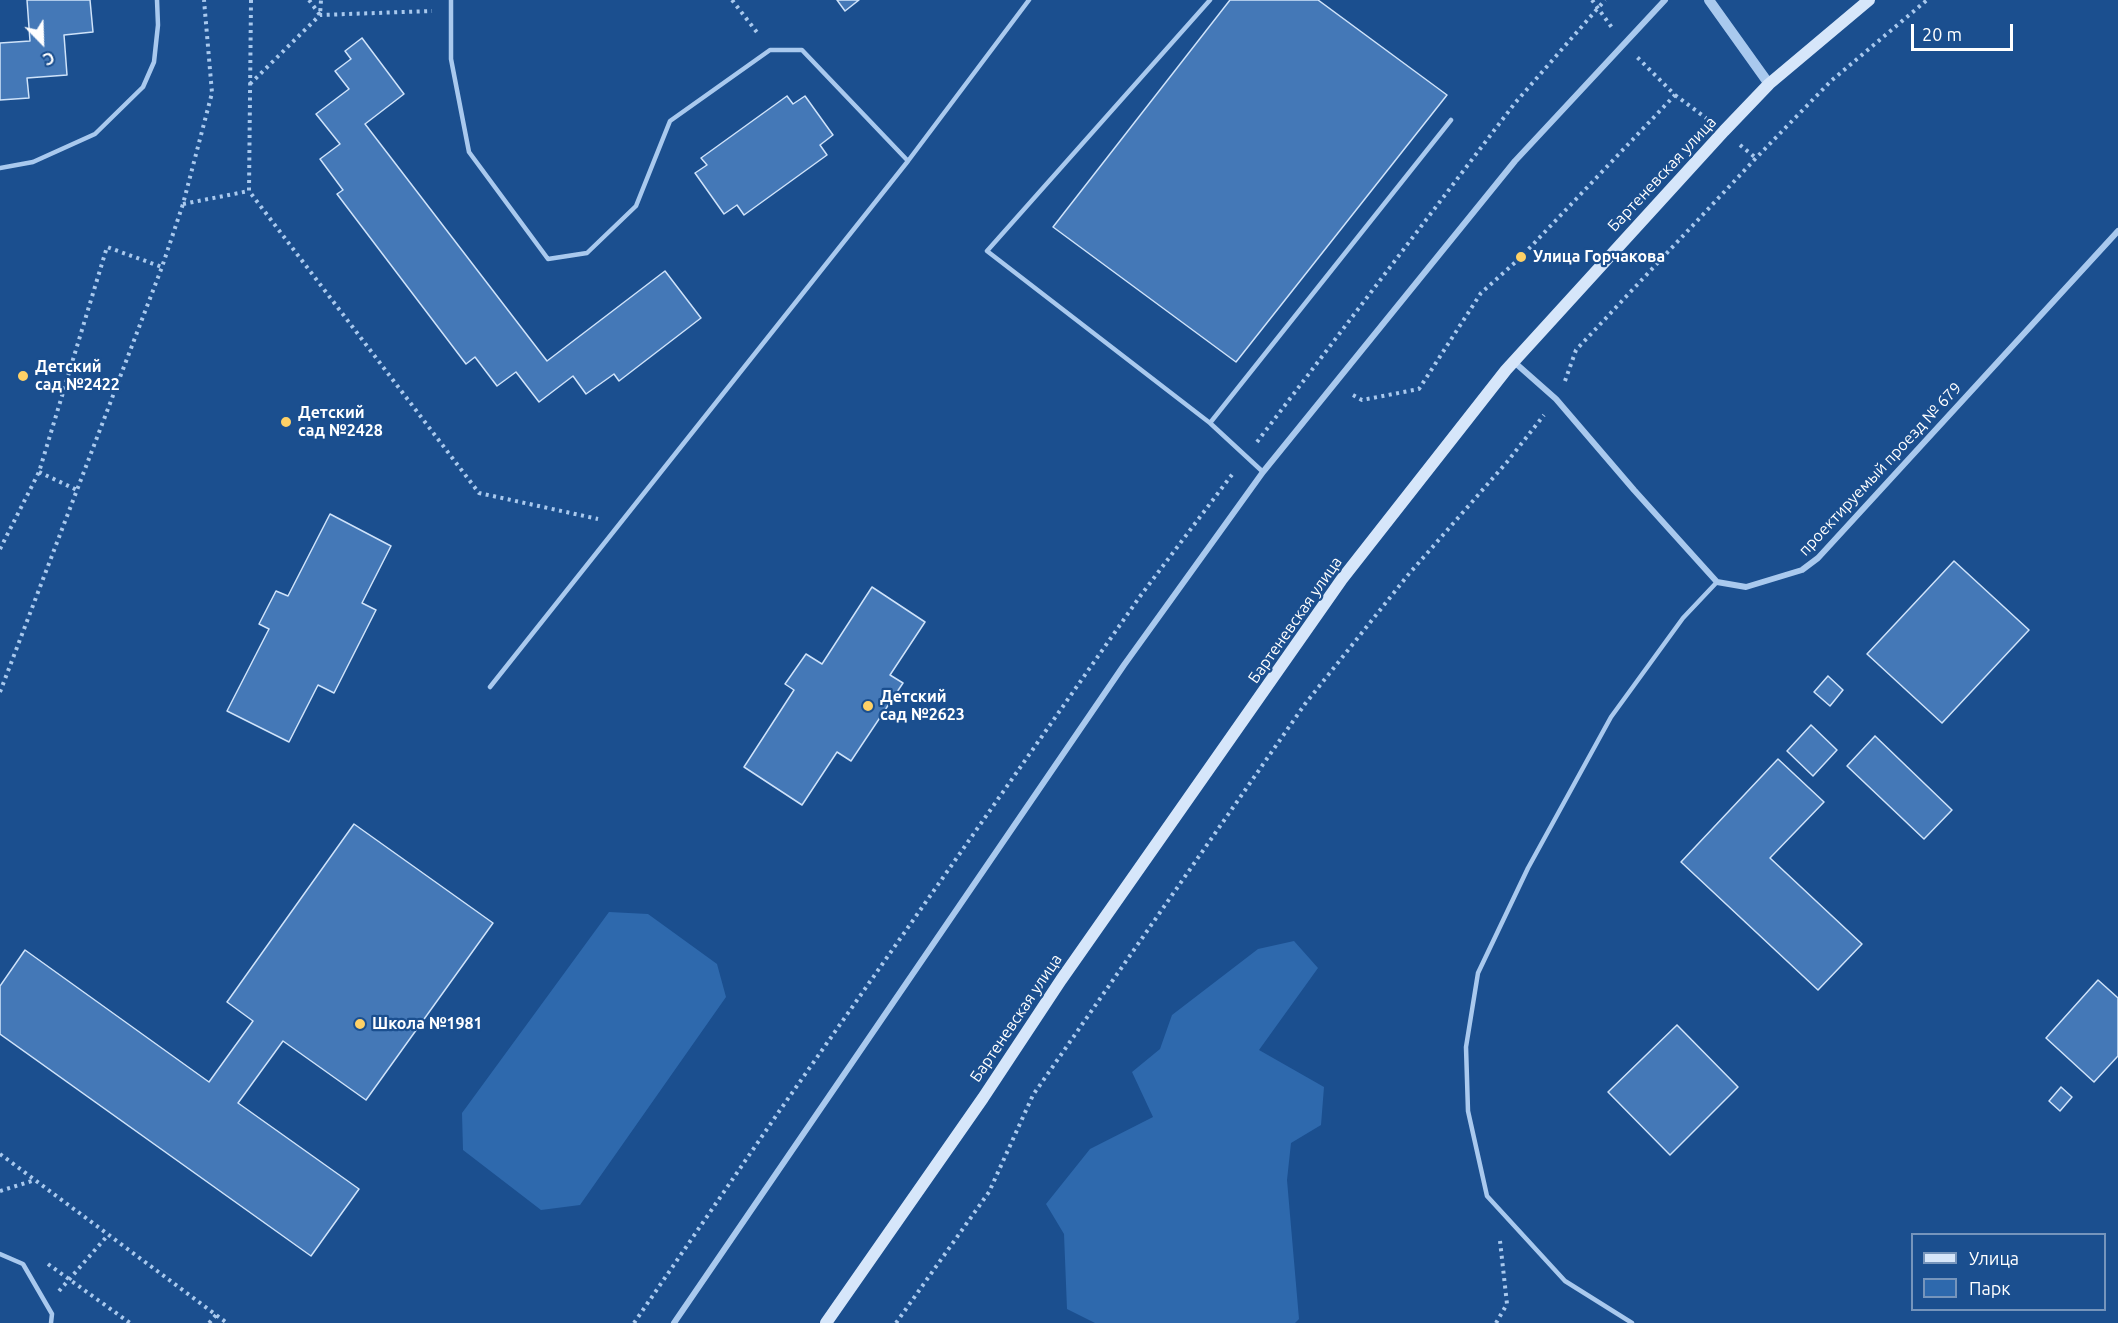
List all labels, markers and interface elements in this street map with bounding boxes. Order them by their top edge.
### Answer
north arrow [12,12,72,72]
scale bar [1914,12,2016,50]
text: 20 m [1922,24,1962,44]
text: С [41,48,57,69]
street label: Бартеневская улица [1604,112,1720,236]
place label: Улица Горчакова [1533,247,1665,267]
marker: Улица Горчакова [1514,250,1528,264]
place label: Детский сад №2422 [35,357,120,395]
marker: Детский сад №2422 [16,369,30,383]
street label: проектируемый проезд № 679 [1795,378,1965,560]
place label: Детский сад №2428 [298,403,383,441]
marker: Детский сад №2428 [279,415,293,429]
street label: Бартеневская улица [1244,553,1346,687]
place label: Детский сад №2623 [880,687,965,725]
marker: Детский сад №2623 [861,699,875,713]
street label: Бартеневская улица [966,950,1066,1086]
place label: Школа №1981 [372,1014,483,1034]
marker: Школа №1981 [353,1017,367,1031]
legend [1911,1233,2106,1311]
text: Улица [1969,1248,2019,1268]
text: Парк [1969,1278,2010,1298]

